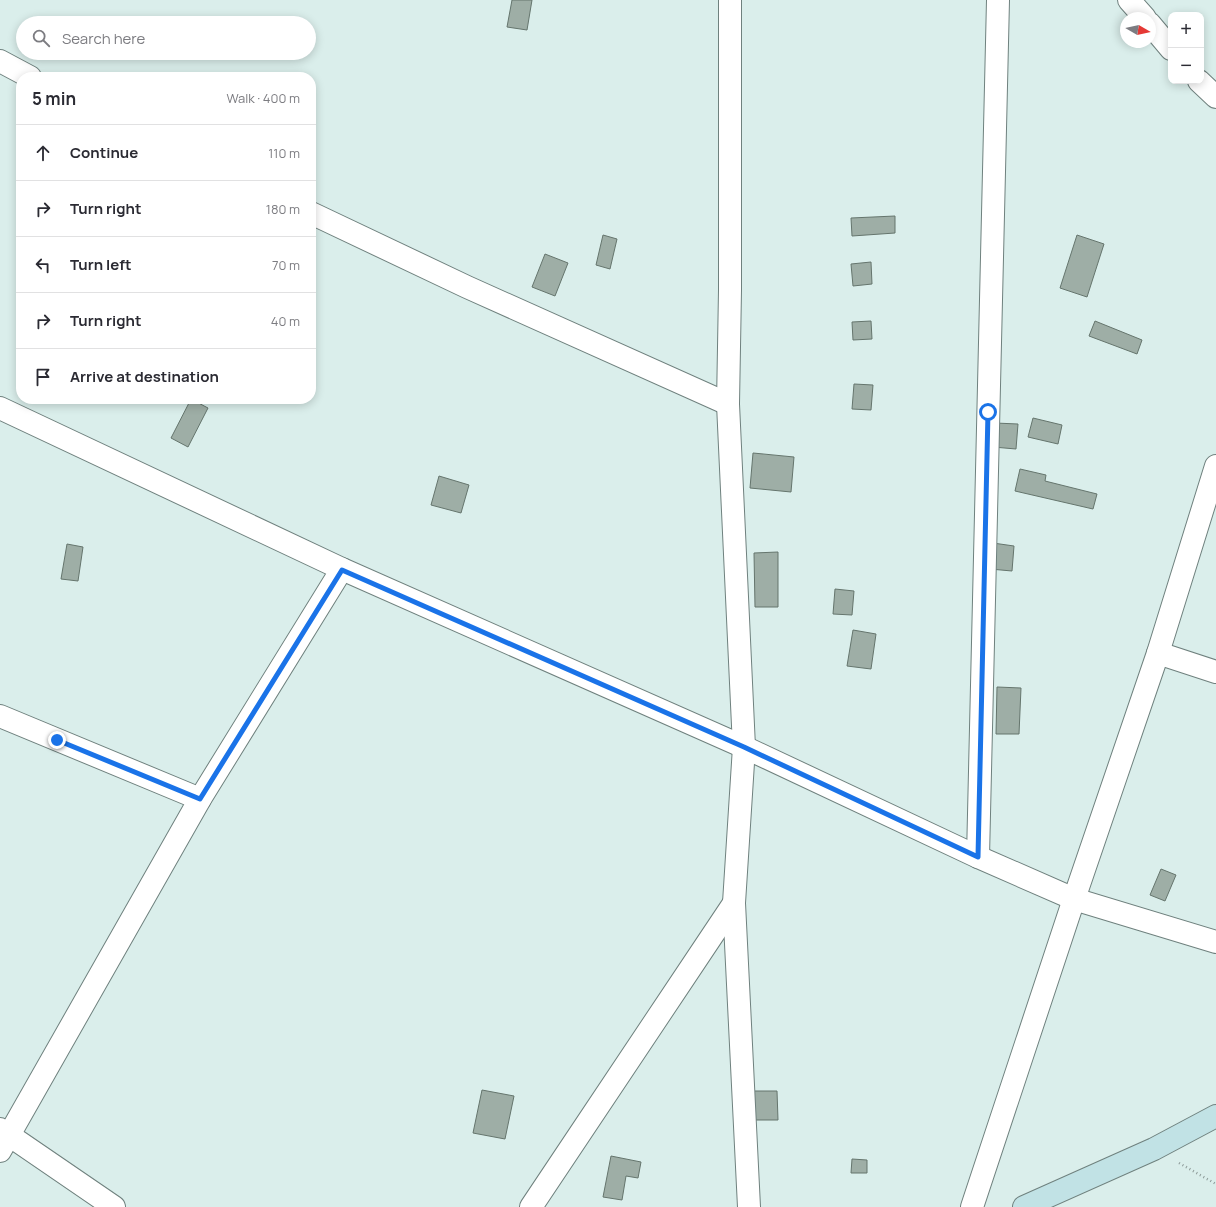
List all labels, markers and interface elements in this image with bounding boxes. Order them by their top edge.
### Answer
north arrow [1120,12,1156,48]
map controls [1168,12,1204,84]
button: + [1168,12,1204,48]
search box [16,16,316,60]
icon: search [30,27,52,49]
text: Search here [62,28,145,49]
button: − [1168,48,1204,84]
text: 5 min [32,87,76,110]
text: Walk · 400 m [226,89,300,107]
icon: ahead [32,142,54,164]
text: Continue [70,142,138,163]
text: 110 m [268,144,300,162]
icon: right [32,198,54,220]
text: Turn right [70,198,141,219]
text: 180 m [266,200,300,218]
icon: left [32,254,54,276]
text: Turn left [70,254,132,275]
text: 70 m [272,256,300,274]
icon: right [32,310,54,332]
text: Turn right [70,310,141,331]
text: 40 m [271,312,300,330]
icon: arrive [32,366,54,388]
text: Arrive at destination [70,366,219,387]
route start [979,403,997,421]
route end [48,731,66,749]

